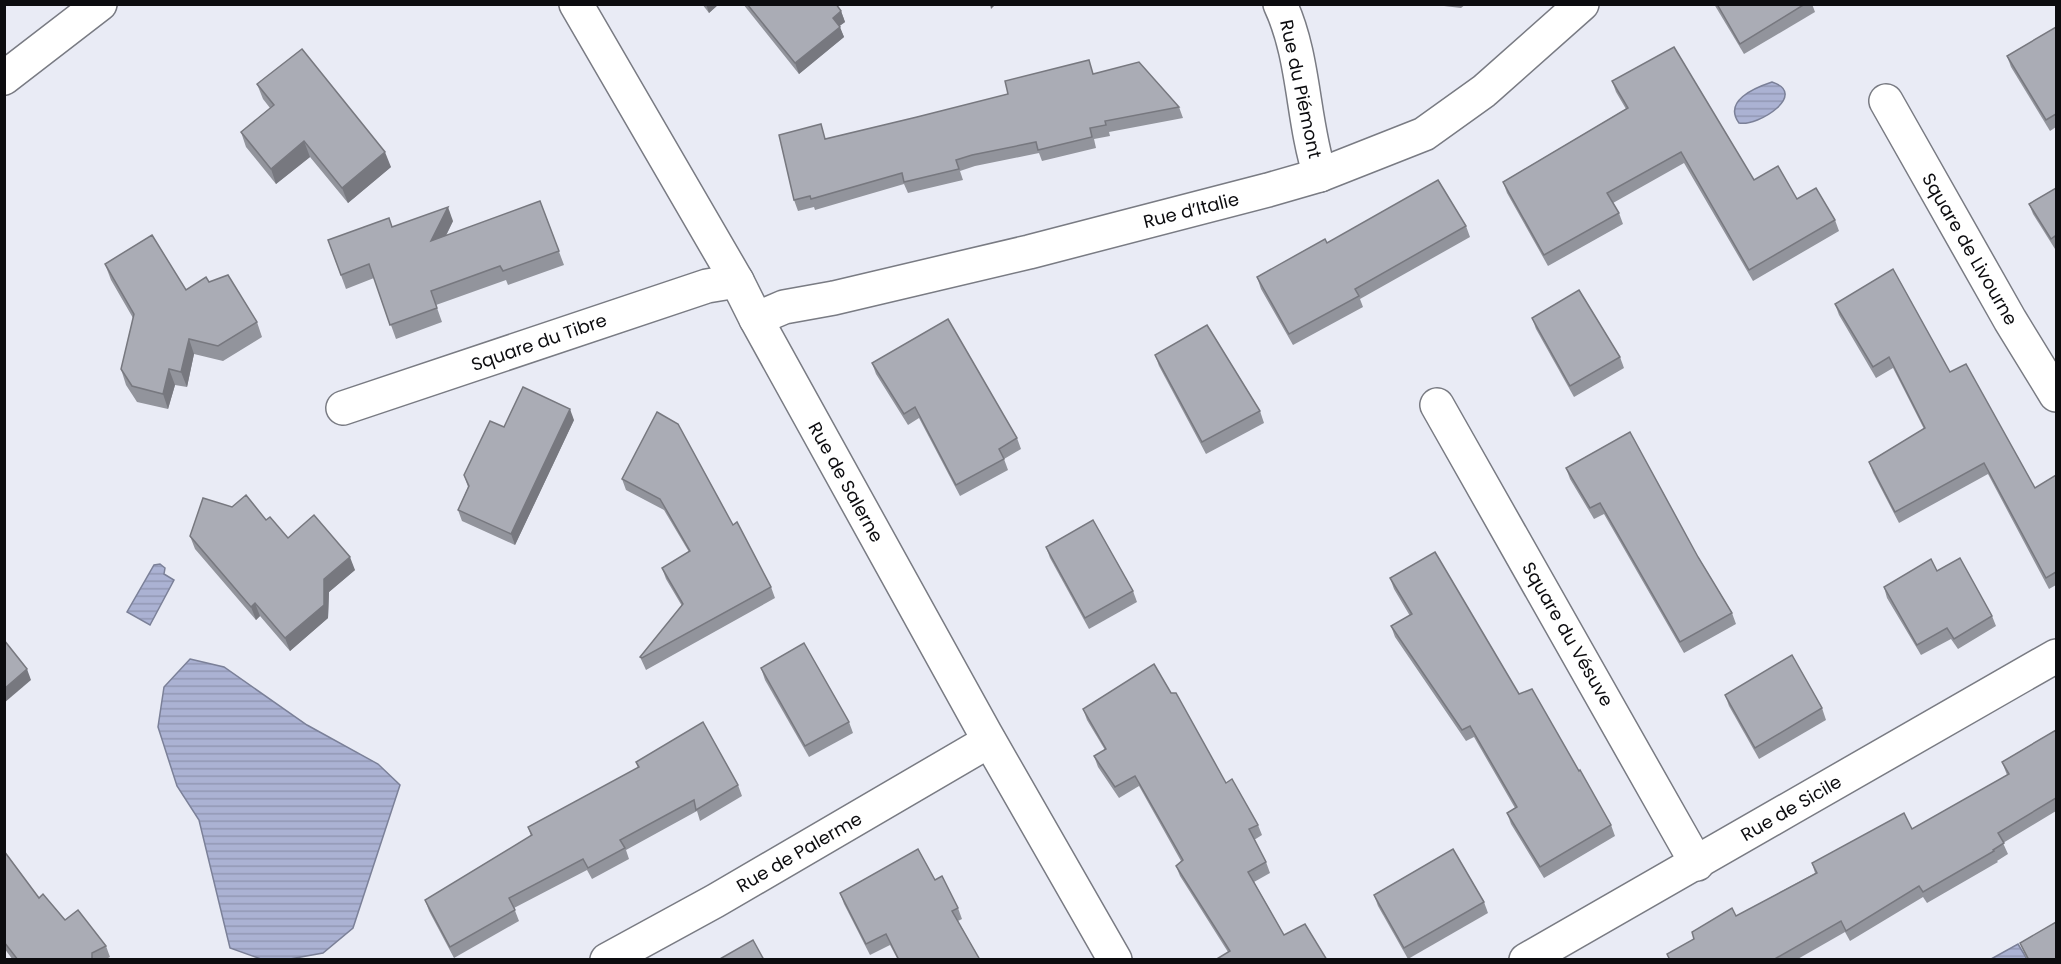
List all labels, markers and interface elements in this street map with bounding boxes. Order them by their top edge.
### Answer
street label: Rue du Piémont [1274,17,1328,161]
street label: Square de Livourne [1916,168,2024,330]
street label: Rue d’Italie [1141,186,1241,234]
street label: Square du Tibre [468,307,610,377]
street label: Rue de Salerne [803,417,889,547]
street label: Square du Vésuve [1516,557,1620,711]
street label: Rue de Sicile [1736,769,1846,847]
street label: Rue de Palerme [732,806,866,898]

